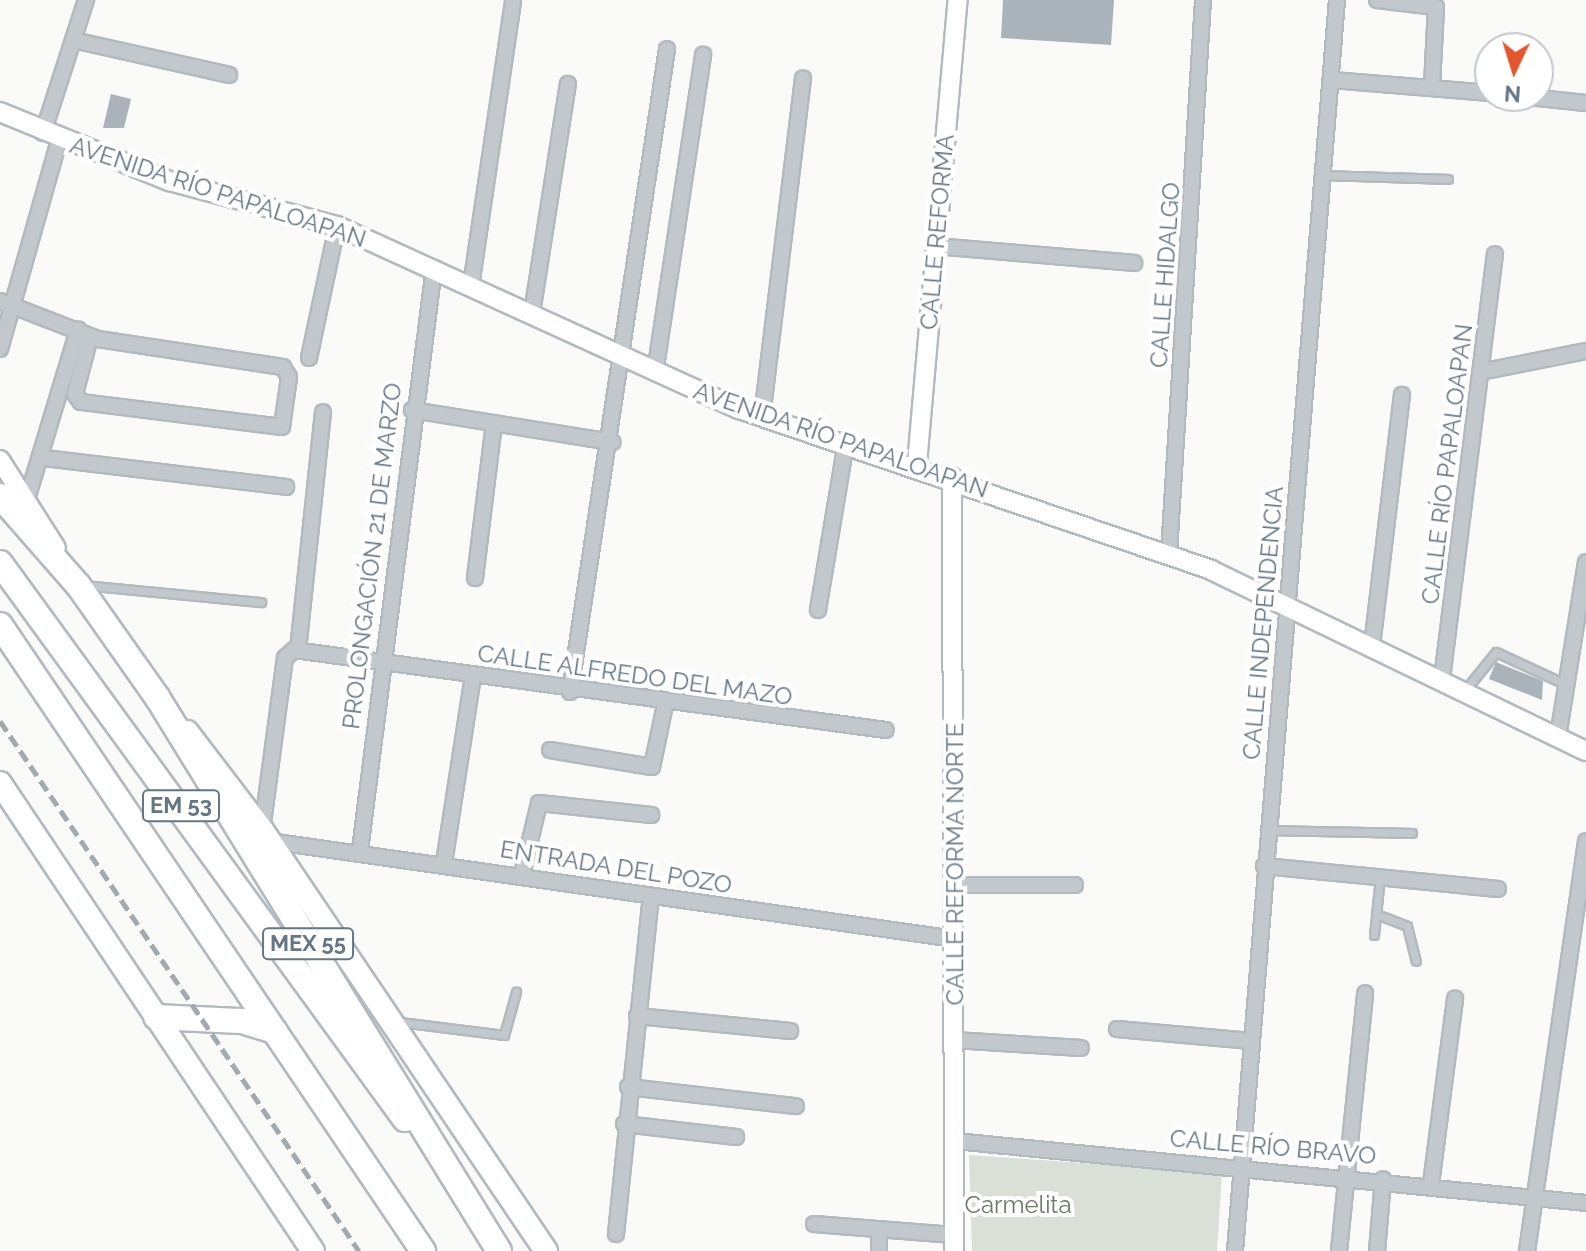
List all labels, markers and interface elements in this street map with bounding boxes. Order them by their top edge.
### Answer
north arrow [1474,32,1554,112]
text: N [1503,80,1522,108]
street label: AVENIDA RÍO PAPALOAPAN [66,130,370,254]
street label: CALLE REFORMA [914,133,960,331]
street label: CALLE HIDALGO [1144,181,1186,369]
street label: CALLE RÍO PAPALOAPAN [1416,322,1478,606]
street label: AVENIDA RÍO PAPALOAPAN [690,376,992,504]
street label: PROLONGACIÓN 21 DE MARZO [336,381,408,731]
street label: CALLE INDEPENDENCIA [1237,485,1289,761]
street label: CALLE ALFREDO DEL MAZO [475,639,795,711]
street label: CALLE REFORMA NORTE [941,722,969,1006]
road number: EM 53 [141,788,221,824]
street label: ENTRADA DEL POZO [497,834,735,900]
road number: MEX 55 [260,926,356,962]
street label: CALLE RÍO BRAVO [1169,1124,1377,1170]
park label: Carmelita [965,1191,1071,1219]

